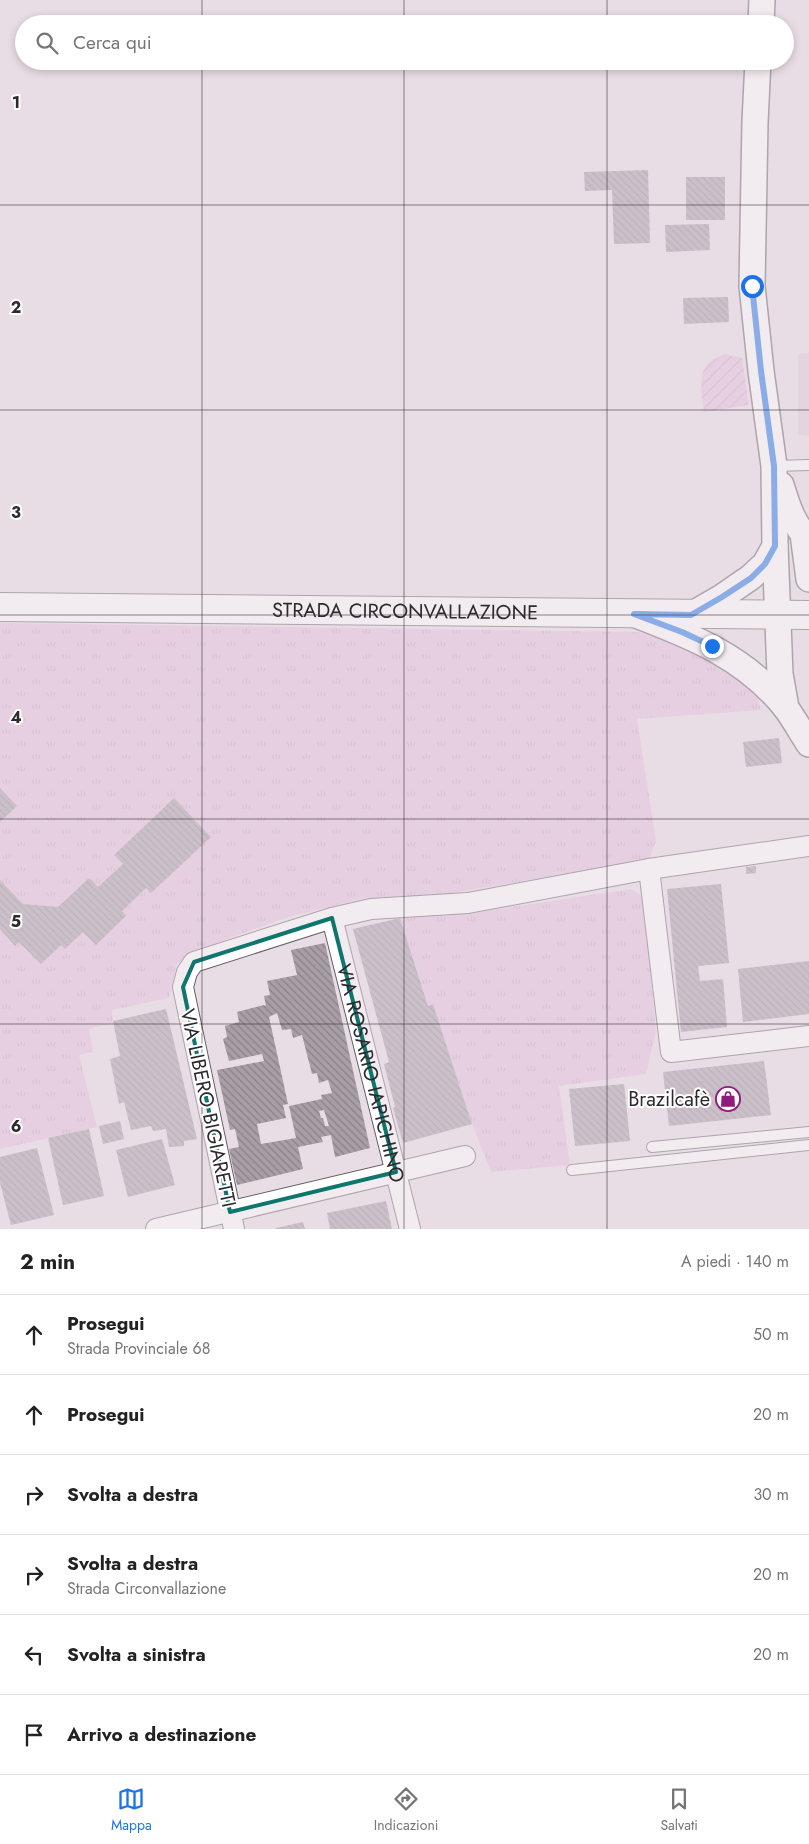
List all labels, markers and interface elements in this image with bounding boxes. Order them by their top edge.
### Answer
search box [15,15,794,70]
icon: search [33,29,61,57]
text: Cerca qui [73,29,152,56]
text: 1 [12,91,20,114]
route start [741,275,764,298]
text: 2 [11,296,21,319]
text: 3 [11,501,21,524]
street label: STRADA CIRCONVALLAZIONE [272,595,538,627]
route end [701,635,724,658]
text: 4 [10,706,22,729]
text: 5 [11,910,21,933]
street label: VIA ROSARIO IAPICHINO [330,961,412,1186]
street label: VIA LIBERO BIGIARETTI [173,1006,243,1210]
place label: Brazilcafè [628,1085,710,1114]
shop icon: Brazilcafè [715,1086,741,1112]
text: 6 [11,1115,21,1138]
text: 2 min [20,1247,75,1277]
text: A piedi · 140 m [681,1250,789,1273]
text: Prosegui [67,1310,145,1337]
icon: ahead [20,1321,48,1349]
text: 50 m [753,1323,789,1346]
text: Strada Provinciale 68 [67,1337,210,1360]
icon: ahead [20,1401,48,1429]
text: Prosegui [67,1401,145,1428]
text: 20 m [753,1403,789,1426]
icon: right [20,1481,48,1509]
text: Svolta a destra [67,1481,198,1508]
text: 30 m [753,1483,789,1506]
text: Svolta a destra [67,1550,198,1577]
icon: right [20,1561,48,1589]
text: 20 m [753,1563,789,1586]
text: Strada Circonvallazione [67,1577,226,1600]
icon: left [20,1641,48,1669]
text: Svolta a sinistra [67,1641,206,1668]
text: 20 m [753,1643,789,1666]
icon: arrive [20,1721,48,1749]
text: Arrivo a destinazione [67,1721,256,1748]
tab: Mappa [111,1785,152,1835]
tab: Indicazioni [374,1785,438,1835]
tab: Salvati [660,1785,698,1835]

